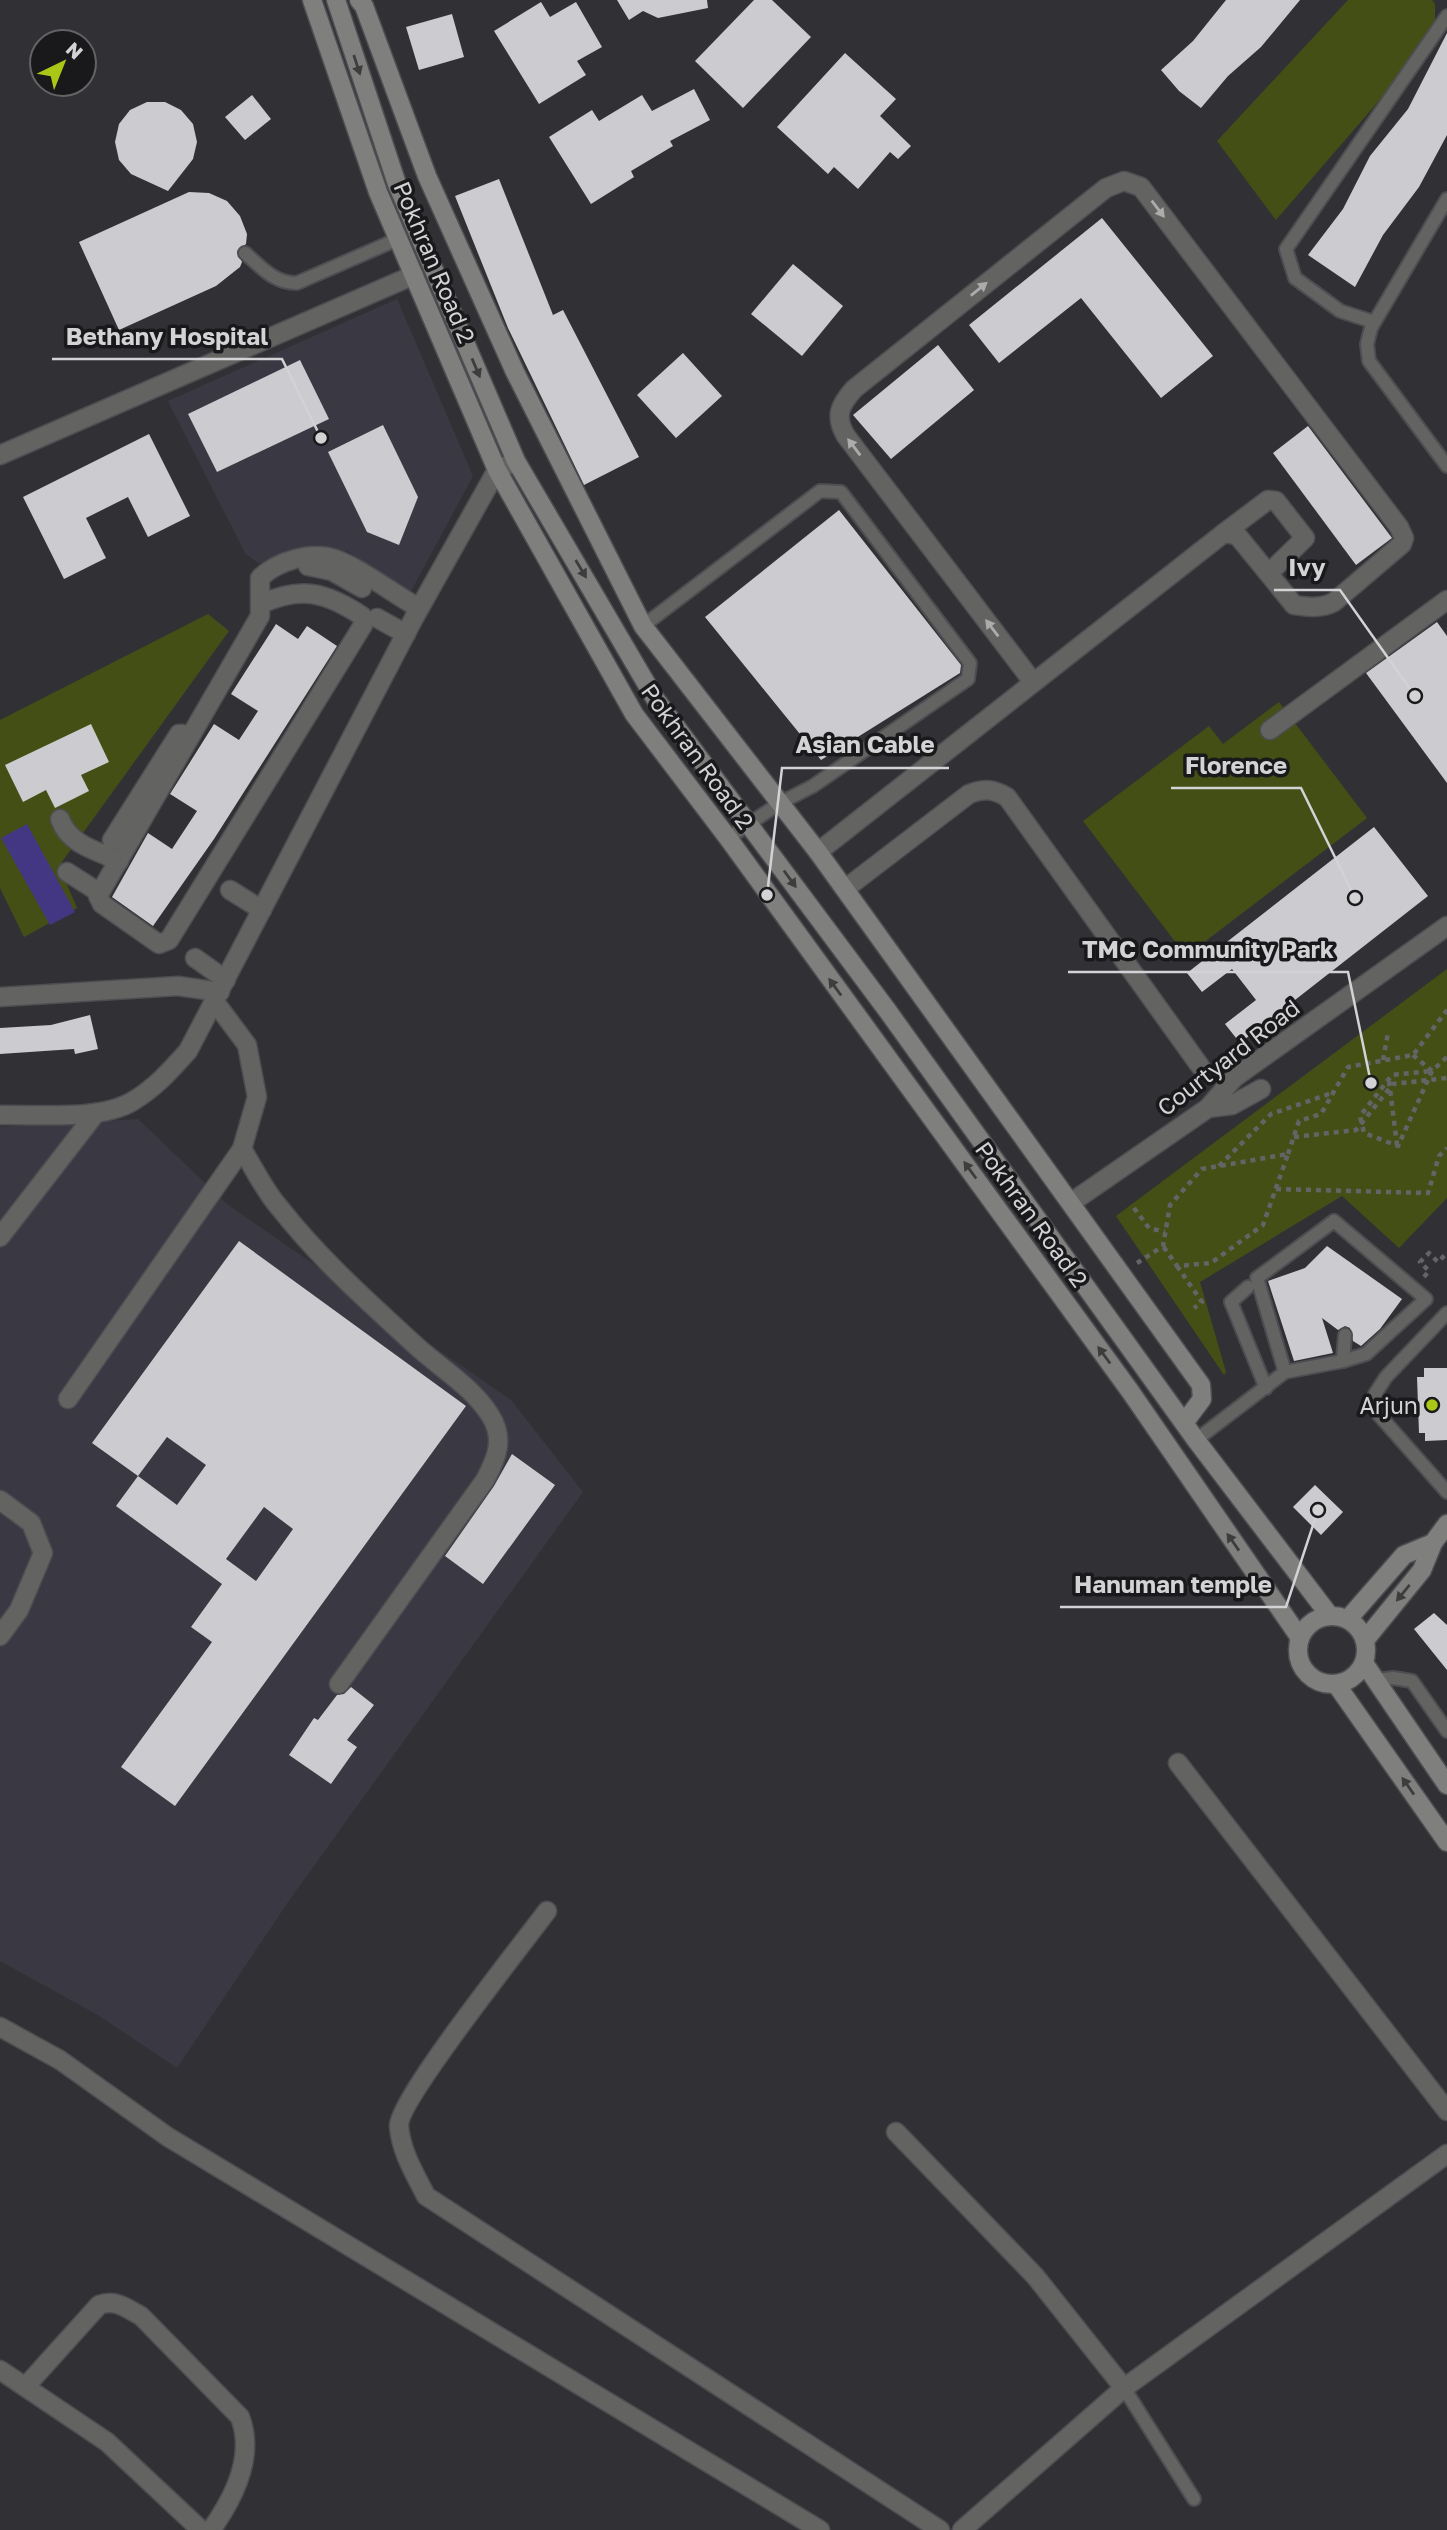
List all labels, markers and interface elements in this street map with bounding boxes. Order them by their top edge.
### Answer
north arrow [28,28,98,98]
text: N [62,37,88,64]
one-way arrow [352,54,363,75]
street label: Pokhran Road 2 [388,177,482,347]
one-way arrow [1150,199,1165,217]
one-way arrow [969,282,987,297]
callout: Bethany Hospital [52,314,282,359]
text: Bethany Hospital [66,321,268,350]
one-way arrow [471,357,482,378]
one-way arrow [847,438,861,456]
callout: Ivy [1274,545,1340,590]
text: Ivy [1288,552,1326,581]
one-way arrow [574,560,587,579]
one-way arrow [985,618,999,637]
street label: Pokhran Road 2 [636,678,760,834]
callout: Asian Cable [782,723,949,768]
text: Asian Cable [795,729,935,758]
callout: Florence [1171,743,1301,788]
text: Florence [1185,750,1287,779]
one-way arrow [782,870,796,888]
callout: TMC Community Park [1068,927,1348,972]
text: TMC Community Park [1082,934,1334,963]
one-way arrow [829,978,843,996]
street label: Courtyard Road [1151,993,1305,1121]
street label: Pokhran Road 2 [970,1136,1094,1292]
one-way arrow [963,1162,978,1180]
one-way arrow [1097,1346,1111,1364]
place label: Arjun [1359,1391,1418,1419]
marker: Arjun [1424,1397,1440,1413]
one-way arrow [1227,1532,1240,1552]
callout: Hanuman temple [1060,1562,1286,1607]
text: Hanuman temple [1074,1569,1272,1598]
one-way arrow [1396,1585,1411,1602]
one-way arrow [1401,1777,1415,1795]

